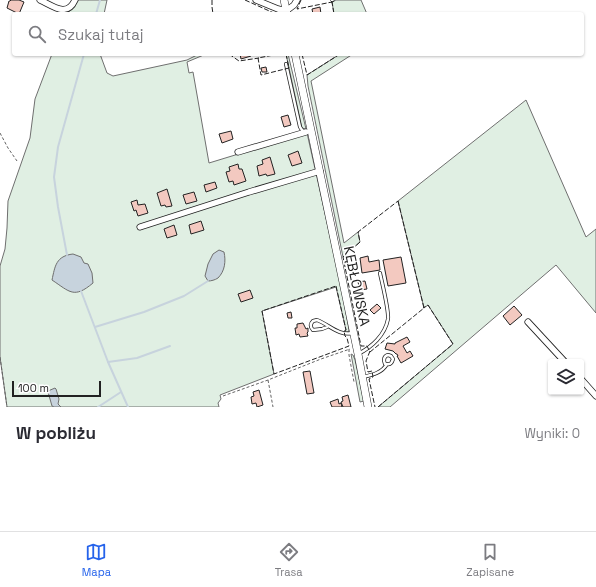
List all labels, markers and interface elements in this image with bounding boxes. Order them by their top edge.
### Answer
search box [12,12,584,56]
icon: search [26,23,48,45]
text: Szukaj tutaj [58,25,144,44]
street label: KĘBŁOWSKA [340,244,374,328]
map controls [548,359,584,395]
button: layers [548,359,584,395]
scale bar [12,379,101,398]
text: 100 m [18,381,49,395]
text: W pobliżu [16,422,96,444]
text: Wyniki: 0 [524,425,580,442]
tab: Mapa [82,541,111,579]
tab: Trasa [275,541,303,579]
tab: Zapisane [466,541,514,579]

